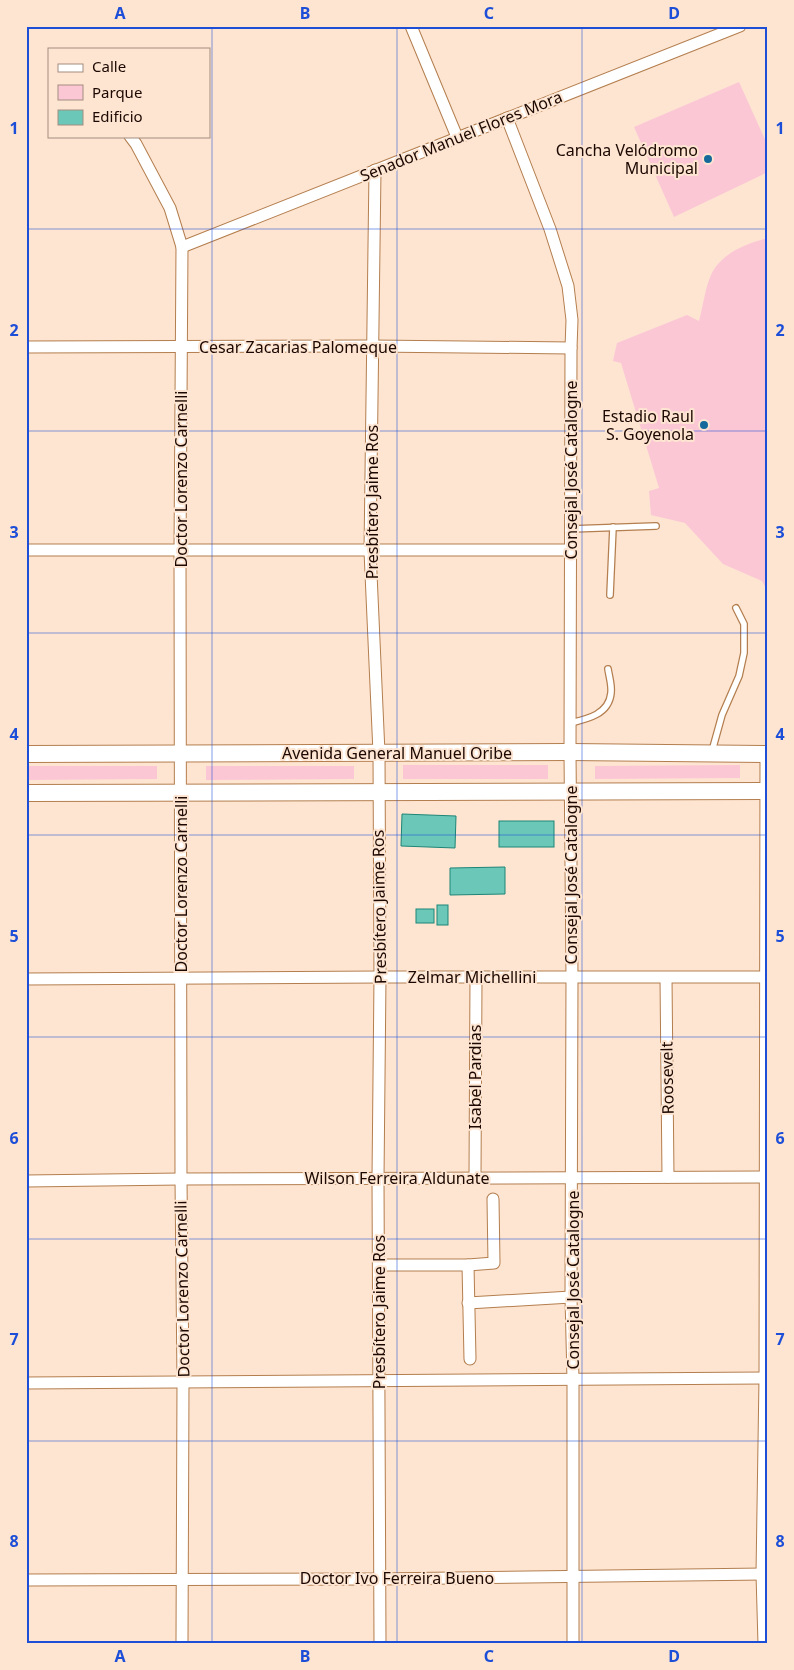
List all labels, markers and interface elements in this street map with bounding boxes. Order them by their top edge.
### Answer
text: A [114,2,126,24]
text: B [300,2,310,24]
text: C [484,2,494,24]
text: D [668,2,680,24]
legend [48,48,210,138]
text: Calle [92,56,126,76]
text: Parque [92,82,142,102]
street label: Senador Manuel Flores Mora [357,85,565,187]
text: Edificio [92,106,143,126]
text: 1 [9,117,19,139]
text: 1 [775,117,785,139]
place label: Cancha Velódromo Municipal [556,139,698,179]
marker: Cancha Velódromo Municipal [702,153,714,165]
text: 2 [9,319,19,341]
text: 2 [775,319,785,341]
street label: Cesar Zacarias Palomeque [199,336,397,358]
street label: Consejal José Catalogne [560,380,582,560]
street label: Doctor Lorenzo Carnelli [170,391,192,567]
place label: Estadio Raul S. Goyenola [602,405,694,445]
marker: Estadio Raul S. Goyenola [698,419,710,431]
street label: Presbítero Jaime Ros [361,425,383,579]
text: 3 [9,521,19,543]
text: 3 [775,521,785,543]
text: 4 [9,723,19,745]
text: 4 [775,723,785,745]
street label: Avenida General Manuel Oribe [282,742,512,764]
street label: Consejal José Catalogne [560,785,582,965]
street label: Doctor Lorenzo Carnelli [170,796,192,972]
street label: Presbítero Jaime Ros [367,830,391,984]
text: 5 [9,925,19,947]
text: 5 [775,925,785,947]
street label: Zelmar Michellini [408,966,536,988]
street label: Isabel Pardias [464,1025,486,1129]
street label: Roosevelt [655,1041,679,1115]
text: 6 [9,1127,19,1149]
text: 6 [775,1127,785,1149]
street label: Wilson Ferreira Aldunate [304,1167,490,1189]
street label: Consejal José Catalogne [562,1190,584,1370]
street label: Doctor Lorenzo Carnelli [169,1200,195,1378]
street label: Presbítero Jaime Ros [368,1235,390,1389]
text: 7 [9,1328,19,1350]
text: 7 [775,1328,785,1350]
text: 8 [9,1530,19,1552]
text: 8 [775,1530,785,1552]
street label: Doctor Ivo Ferreira Bueno [300,1567,494,1589]
text: A [114,1645,126,1667]
text: B [300,1645,310,1667]
text: C [484,1645,494,1667]
text: D [668,1645,680,1667]

